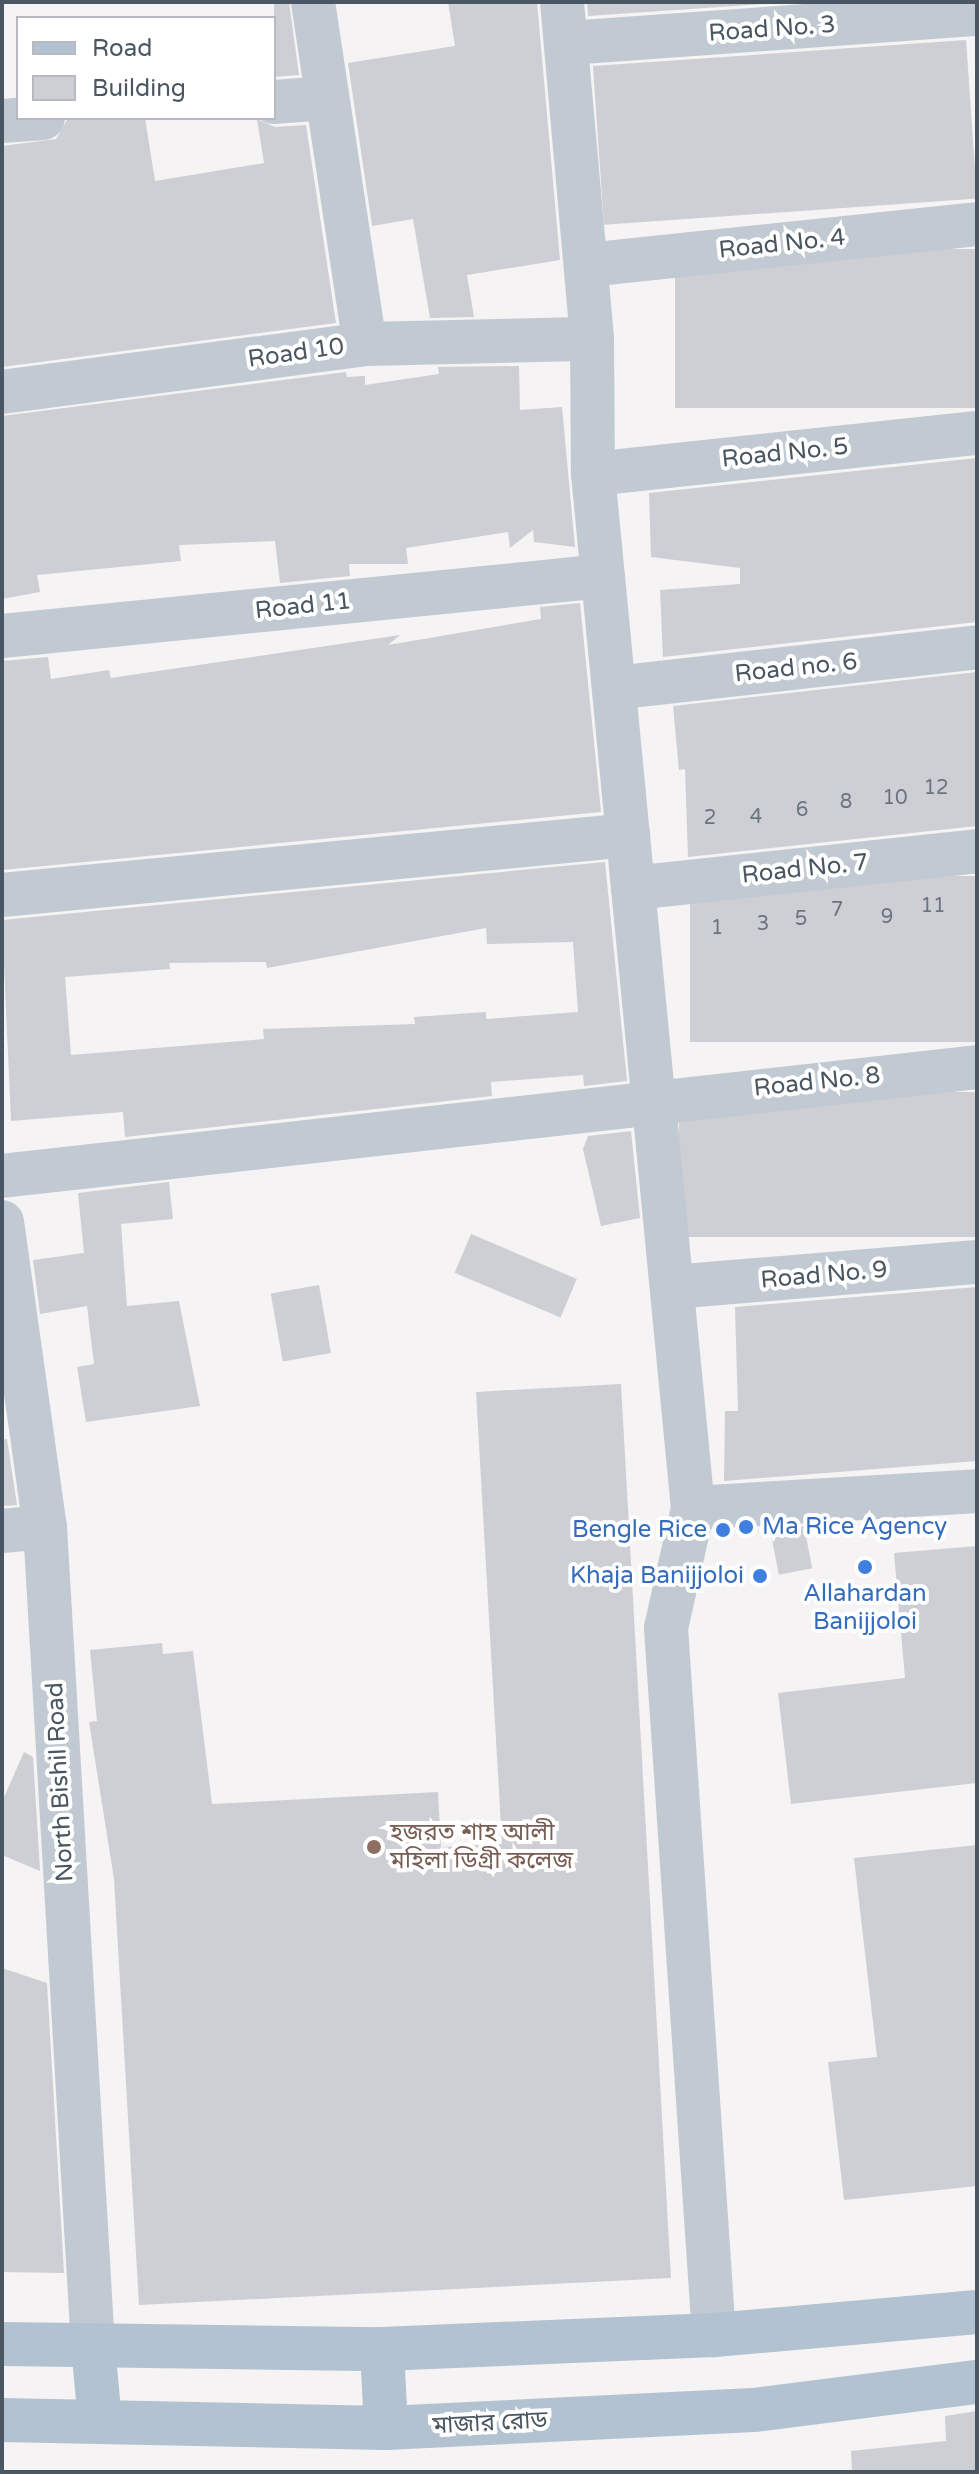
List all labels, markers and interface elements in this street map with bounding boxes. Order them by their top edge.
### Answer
street label: Road No. 3 [707,10,837,48]
legend [16,16,276,120]
text: Road [92,34,152,63]
text: Building [92,74,186,103]
street label: Road No. 4 [717,223,847,265]
street label: Road 10 [246,332,346,374]
street label: Road No. 5 [720,432,850,474]
street label: Road 11 [253,587,353,625]
street label: Road no. 6 [733,647,859,689]
house number: 12 [923,776,949,800]
house number: 10 [882,786,908,810]
house number: 8 [840,790,852,814]
house number: 6 [796,798,808,822]
house number: 4 [750,805,762,829]
house number: 2 [704,806,716,830]
street label: Road No. 7 [740,848,870,890]
house number: 11 [920,894,946,918]
house number: 7 [831,898,843,922]
house number: 9 [881,905,893,929]
house number: 5 [795,907,807,931]
house number: 3 [757,912,769,936]
house number: 1 [711,916,723,940]
street label: Road No. 8 [752,1061,882,1103]
street label: Road No. 9 [759,1255,889,1295]
place label: Ma Rice Agency [762,1513,947,1541]
place label: Bengle Rice [572,1516,707,1544]
marker: Ma Rice Agency [737,1518,755,1536]
marker: Bengle Rice [714,1521,732,1539]
marker: Allahardan Banijjoloi [856,1558,874,1576]
place label: Khaja Banijjoloi [570,1562,744,1590]
marker: Khaja Banijjoloi [751,1567,769,1585]
place label: Allahardan Banijjoloi [803,1580,927,1636]
street label: North Bishil Road [40,1681,80,1883]
place label: হজরত শাহ আলী মহিলা ডিগ্রী কলেজ [390,1819,573,1875]
marker: হজরত শাহ আলী মহিলা ডিগ্রী কলেজ [365,1838,383,1856]
street label: মাজার রোড [432,2406,548,2440]

